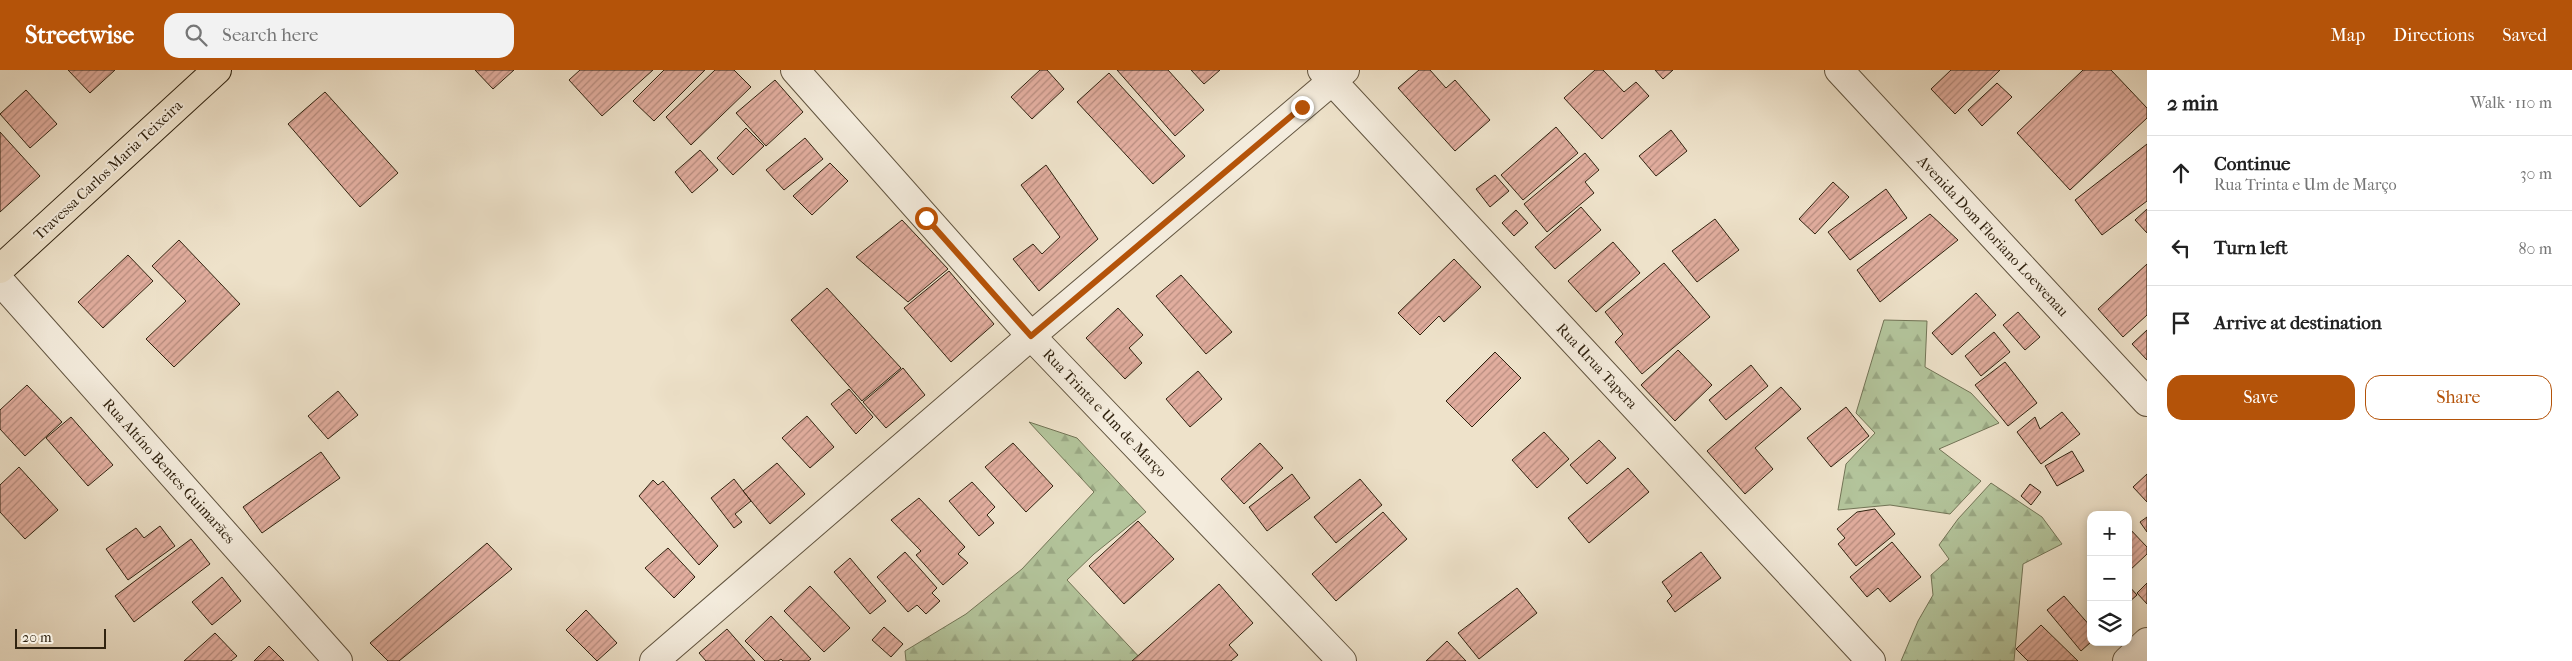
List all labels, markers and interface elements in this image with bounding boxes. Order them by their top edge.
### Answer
search box [164,13,514,58]
text: Streetwise [25,21,134,49]
icon: search [182,21,210,49]
text: Search here [222,24,318,46]
text: Map [2331,25,2365,46]
text: Directions [2393,25,2474,46]
text: Saved [2502,25,2547,46]
text: 2 min [2167,91,2218,115]
text: Walk · 110 m [2470,93,2552,112]
street label: Travessa Carlos Maria Teixeira [30,96,187,244]
route end [1291,96,1314,119]
street label: Avenida Dom Floriano Loewenau [1913,151,2073,321]
text: Continue [2214,153,2290,175]
icon: ahead [2167,159,2195,187]
text: 30 m [2520,164,2552,183]
text: Rua Trinta e Um de Março [2214,175,2397,194]
route start [915,207,938,230]
icon: left [2167,234,2195,262]
text: Turn left [2214,237,2288,259]
text: 80 m [2518,239,2552,258]
icon: arrive [2167,309,2195,337]
text: Arrive at destination [2214,312,2382,334]
street label: Rua Urua Tapera [1553,319,1642,413]
street label: Rua Trinta e Um de Março [1039,345,1171,481]
button: Save [2167,375,2355,420]
button: Share [2365,375,2552,420]
street label: Rua Altíno Bentes Guimarães [99,395,239,548]
map controls [2087,511,2132,646]
button: + [2087,511,2132,556]
button: − [2087,556,2132,601]
button: layers [2087,601,2132,646]
scale bar [15,626,106,649]
text: 20 m [22,629,52,646]

